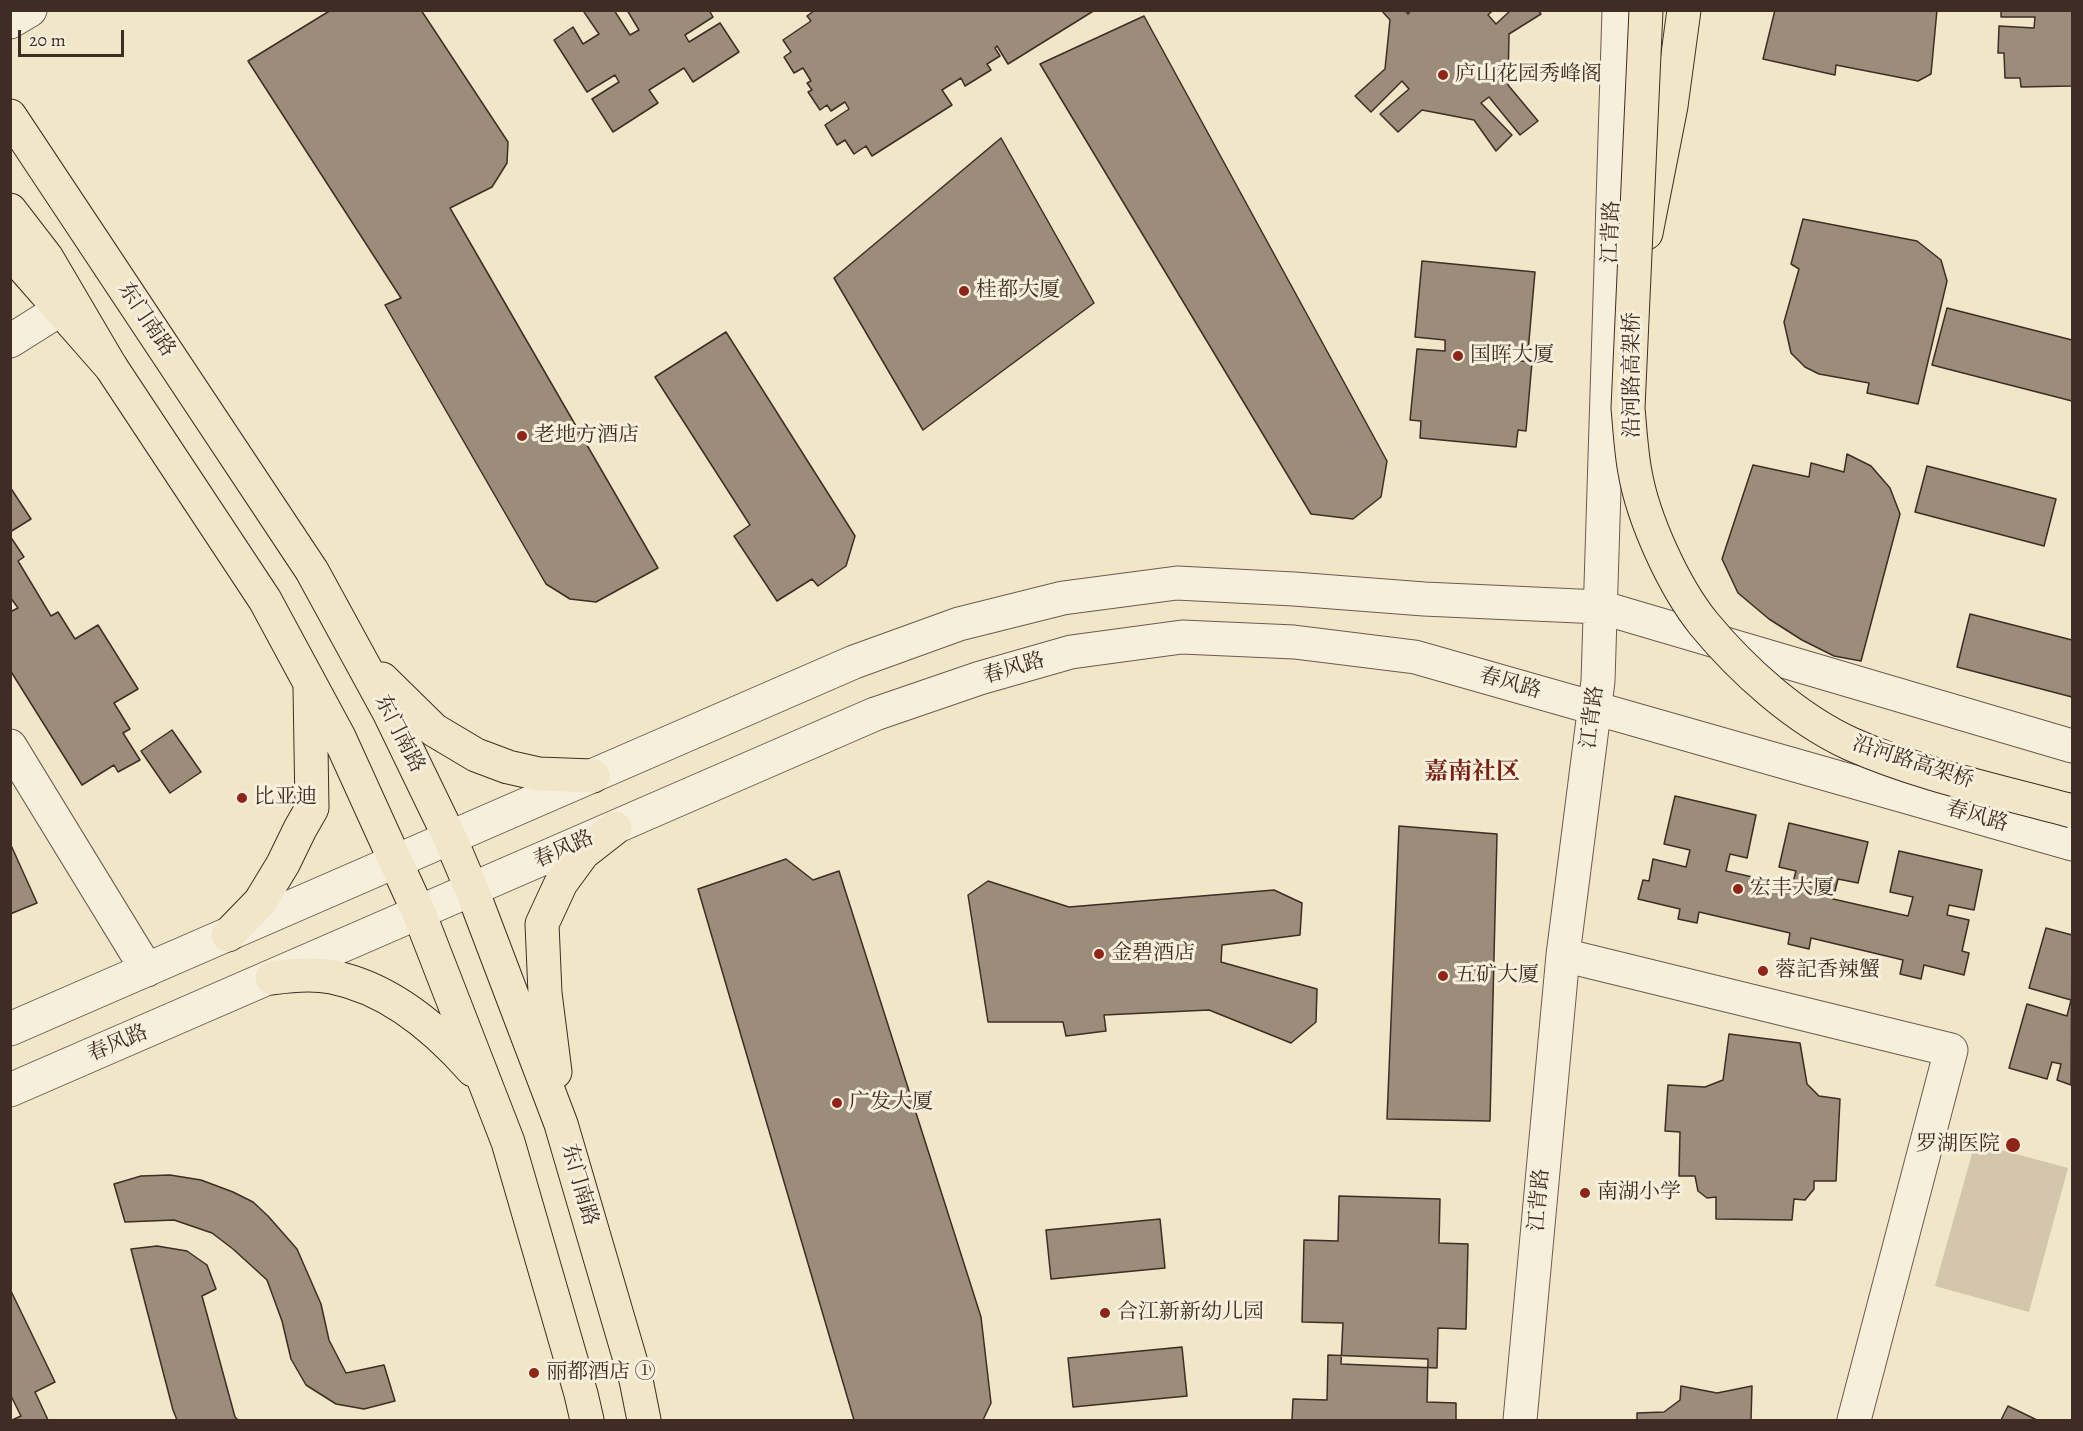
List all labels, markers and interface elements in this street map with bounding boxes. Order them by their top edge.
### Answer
scale bar [21,18,128,56]
text: 20 m [29,28,66,52]
place label: 庐山花园秀峰阁 [1455,62,1602,88]
marker: 庐山花园秀峰阁 [1436,68,1450,82]
street label: 江背路 [1598,200,1626,264]
street label: 东门南路 [112,278,180,362]
place label: 桂都大厦 [976,278,1060,304]
marker: 桂都大厦 [957,284,971,298]
street label: 沿河路高架桥 [1620,312,1646,438]
place label: 国晖大厦 [1470,343,1554,369]
marker: 国晖大厦 [1451,349,1465,363]
place label: 老地方酒店 [534,423,639,449]
marker: 老地方酒店 [515,429,529,443]
street label: 春风路 [980,648,1048,690]
street label: 春风路 [1476,663,1544,705]
street label: 江背路 [1577,684,1609,750]
street label: 东门南路 [369,691,429,777]
street label: 沿河路高架桥 [1849,732,1977,794]
district label: 嘉南社区 [1424,759,1520,787]
place label: 比亚迪 [254,785,317,811]
marker: 比亚迪 [235,791,249,805]
street label: 春风路 [1943,796,2011,838]
street label: 春风路 [530,826,598,874]
place label: 宏丰大厦 [1750,876,1834,902]
marker: 宏丰大厦 [1731,882,1745,896]
place label: 金碧酒店 [1111,941,1195,967]
marker: 金碧酒店 [1092,947,1106,961]
place label: 蓉記香辣蟹 [1775,958,1880,984]
place label: 五矿大厦 [1455,963,1539,989]
marker: 蓉記香辣蟹 [1756,964,1770,978]
marker: 五矿大厦 [1436,969,1450,983]
street label: 春风路 [84,1020,152,1068]
place label: 广发大厦 [849,1090,933,1116]
marker: 广发大厦 [830,1096,844,1110]
place label: 罗湖医院 [1916,1132,2000,1158]
marker: 罗湖医院 [2004,1136,2022,1154]
street label: 东门南路 [555,1141,603,1229]
street label: 江背路 [1525,1168,1555,1232]
place label: 南湖小学 [1597,1180,1681,1206]
marker: 南湖小学 [1578,1186,1592,1200]
place label: 合江新新幼儿园 [1117,1300,1264,1326]
marker: 合江新新幼儿园 [1098,1306,1112,1320]
place label: 丽都酒店 ① [546,1360,655,1386]
marker: 丽都酒店 ① [527,1366,541,1380]

